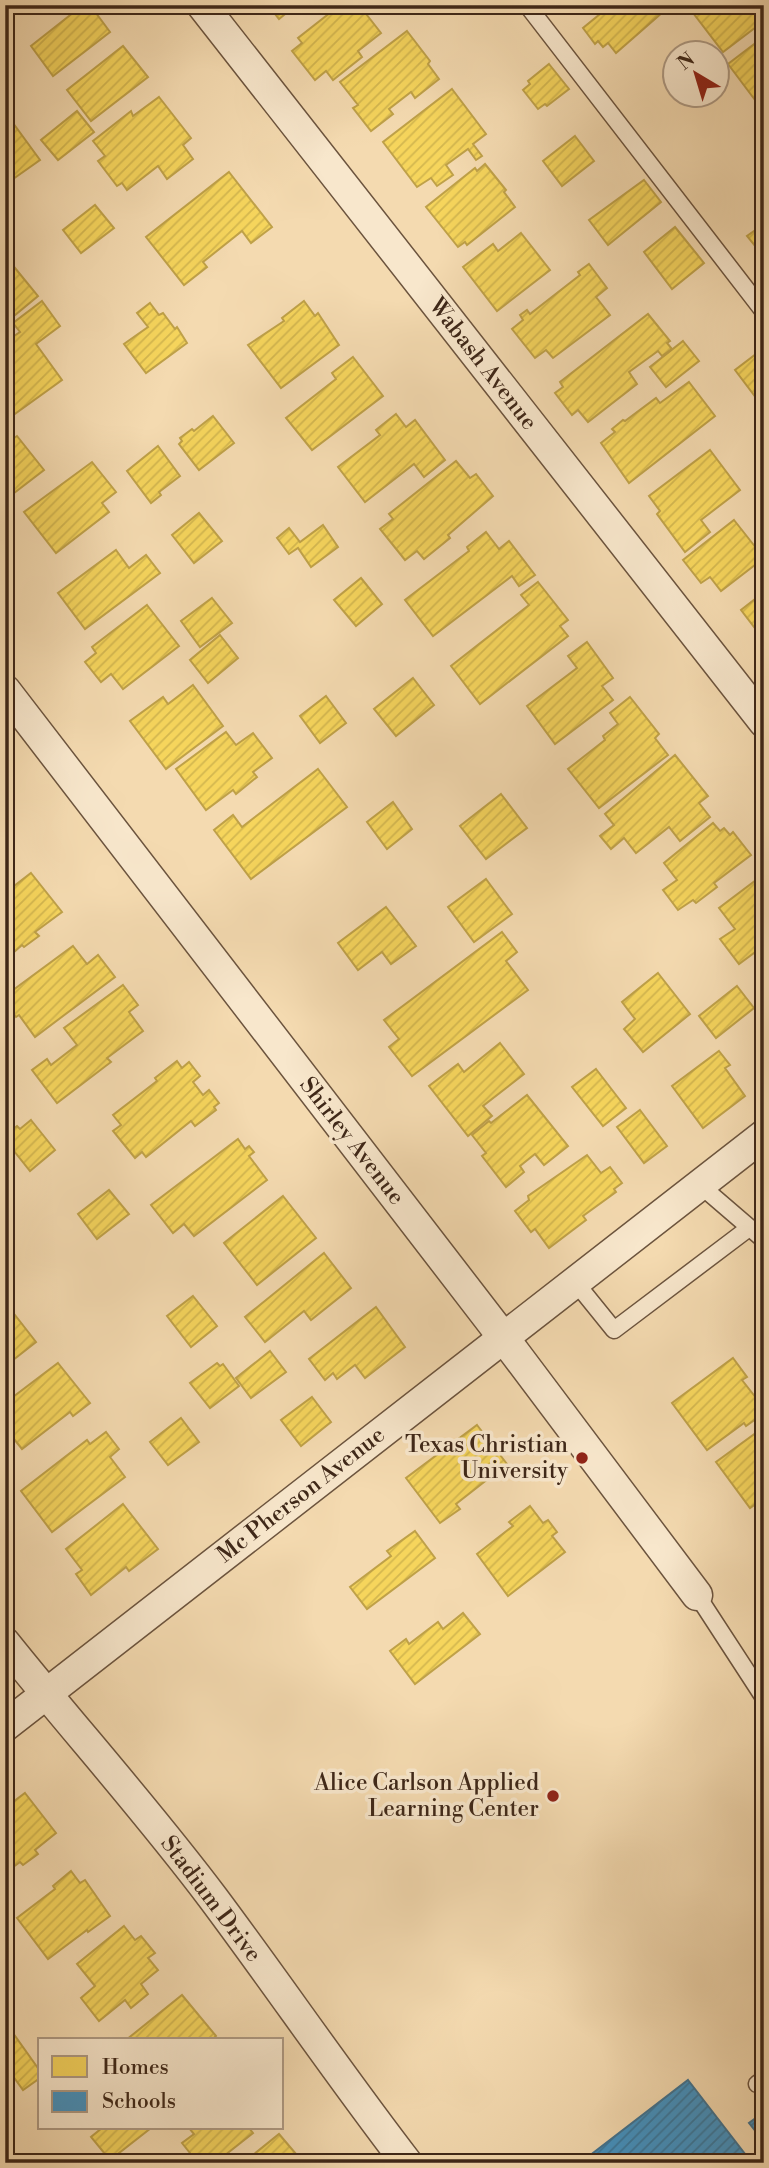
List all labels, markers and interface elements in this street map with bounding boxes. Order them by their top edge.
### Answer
north arrow [660,38,730,108]
text: N [673,47,699,75]
street label: Wabash Avenue [422,292,543,436]
street label: Shirley Avenue [294,1072,410,1210]
street label: Mc Pherson Avenue [212,1421,390,1569]
place label: Texas Christian University [405,1431,569,1485]
marker: Texas Christian University [574,1450,590,1466]
place label: Alice Carlson Applied Learning Center [313,1769,539,1823]
marker: Alice Carlson Applied Learning Center [545,1788,561,1804]
street label: Stadium Drive [155,1830,267,1968]
legend [38,2038,284,2130]
text: Homes [102,2055,169,2081]
text: Schools [102,2089,176,2115]

